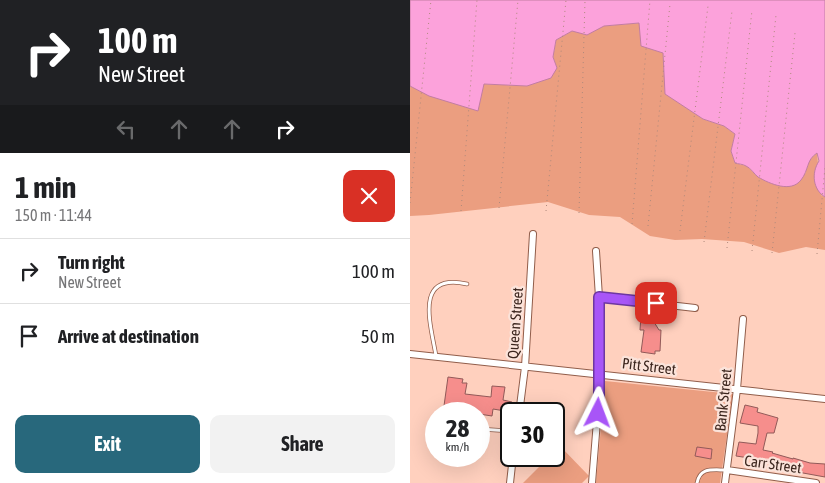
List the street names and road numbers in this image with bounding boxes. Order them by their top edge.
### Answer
street label: Queen Street [504,287,526,359]
street label: Pitt Street [621,354,677,378]
street label: Bank Street [711,368,735,432]
street label: Carr Street [743,452,803,476]

